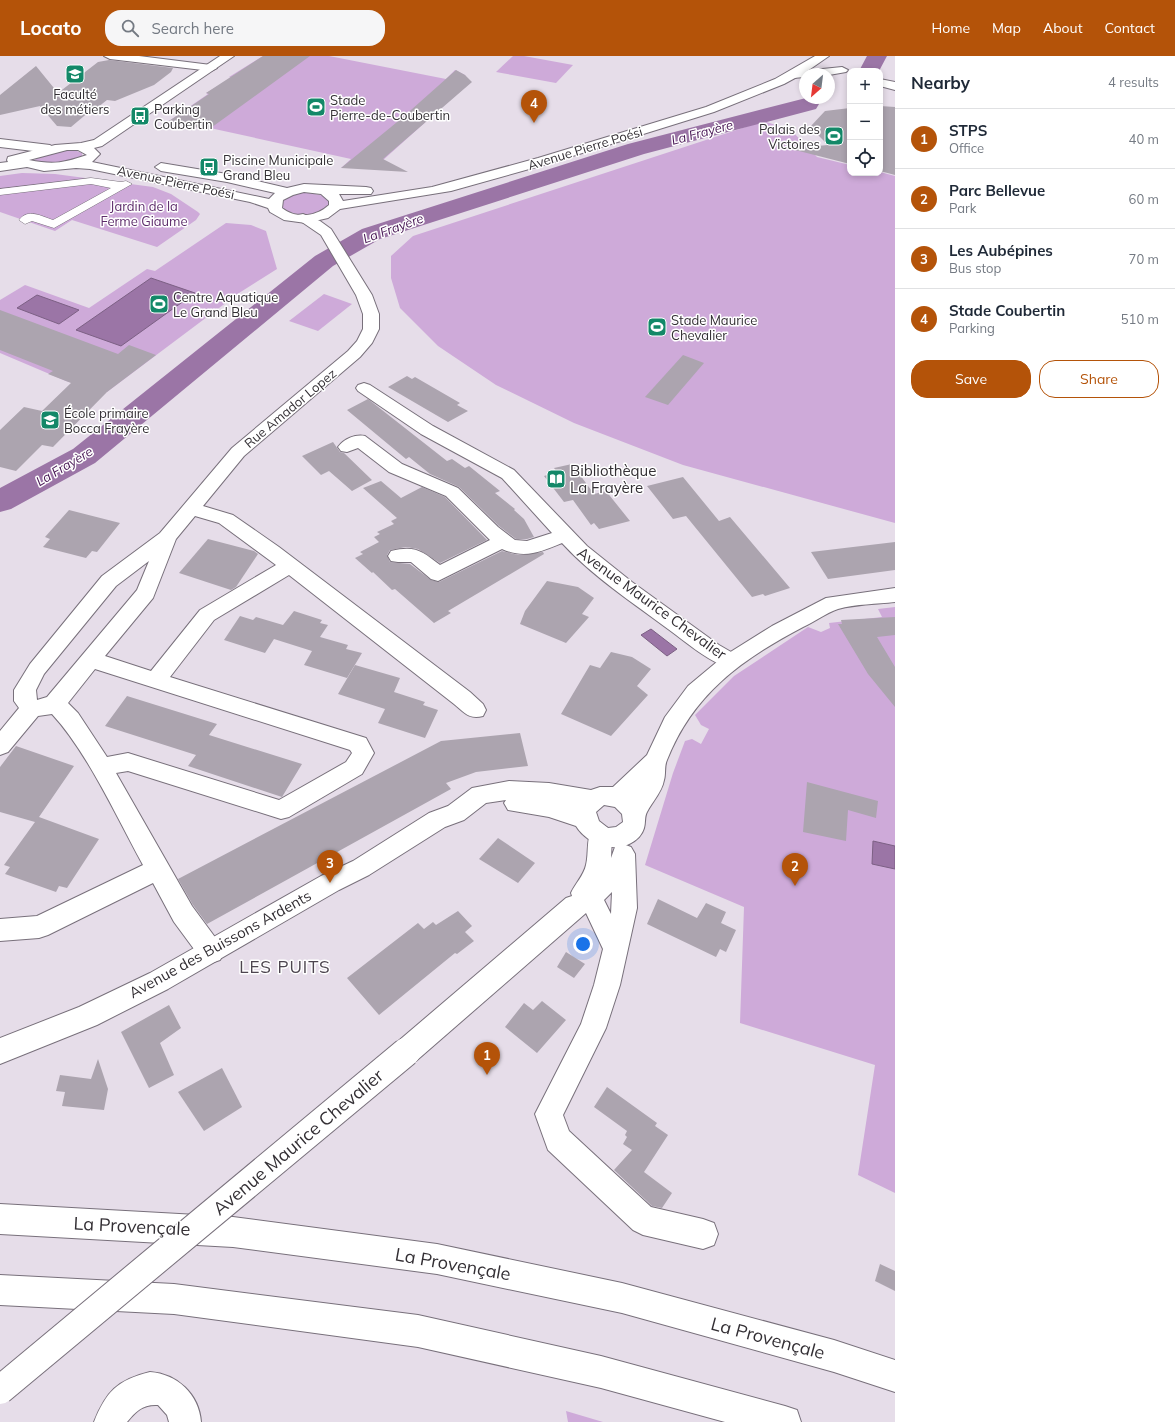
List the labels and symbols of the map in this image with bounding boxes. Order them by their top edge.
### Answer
school or university icon: Faculté des métiers [64,63,86,85]
north arrow [799,68,835,104]
place label: Faculté des métiers [40,86,110,117]
pin: 4 [521,90,547,123]
place label: Stade Pierre-de-Coubertin [330,92,450,123]
sports icon: Stade Pierre-de-Coubertin [305,96,327,118]
place label: Parking Coubertin [154,101,213,132]
bus stop icon: Parking Coubertin [129,105,151,127]
water label: La Frayère [669,116,735,148]
place label: Palais des Victoires [759,121,820,152]
street label: Avenue Pierre Poési [526,123,644,173]
sports icon: Palais des Victoires [823,125,845,147]
place label: Piscine Municipale Grand Bleu [223,152,333,183]
bus stop icon: Piscine Municipale Grand Bleu [198,156,220,178]
street label: Avenue Pierre Poési [116,162,236,202]
park label: Jardin de la Ferme Giaume [100,198,188,229]
water label: La Frayère [360,210,426,246]
place label: Centre Aquatique Le Grand Bleu [173,289,278,320]
sports icon: Centre Aquatique Le Grand Bleu [148,293,170,315]
place label: Stade Maurice Chevalier [671,312,757,343]
sports icon: Stade Maurice Chevalier [646,316,668,338]
street label: Rue Amador Lopez [241,365,339,451]
place label: École primaire Bocca Frayère [64,405,149,436]
school or university icon: École primaire Bocca Frayère [39,409,61,431]
water label: La Frayère [33,443,95,489]
place label: Bibliothèque La Frayère [570,461,656,497]
library icon: Bibliothèque La Frayère [545,468,567,490]
street label: Avenue Maurice Chevalier [574,542,731,664]
pin: 3 [317,850,343,883]
pin: 2 [782,853,808,886]
street label: Avenue des Buissons Ardents [125,886,315,1002]
your location [573,934,593,954]
district label: LES PUITS [239,956,331,977]
pin: 1 [474,1042,500,1075]
street label: Avenue Maurice Chevalier [208,1064,388,1220]
street label: La Provençale [73,1211,191,1241]
street label: La Provençale [393,1243,513,1285]
street label: La Provençale [709,1312,827,1364]

